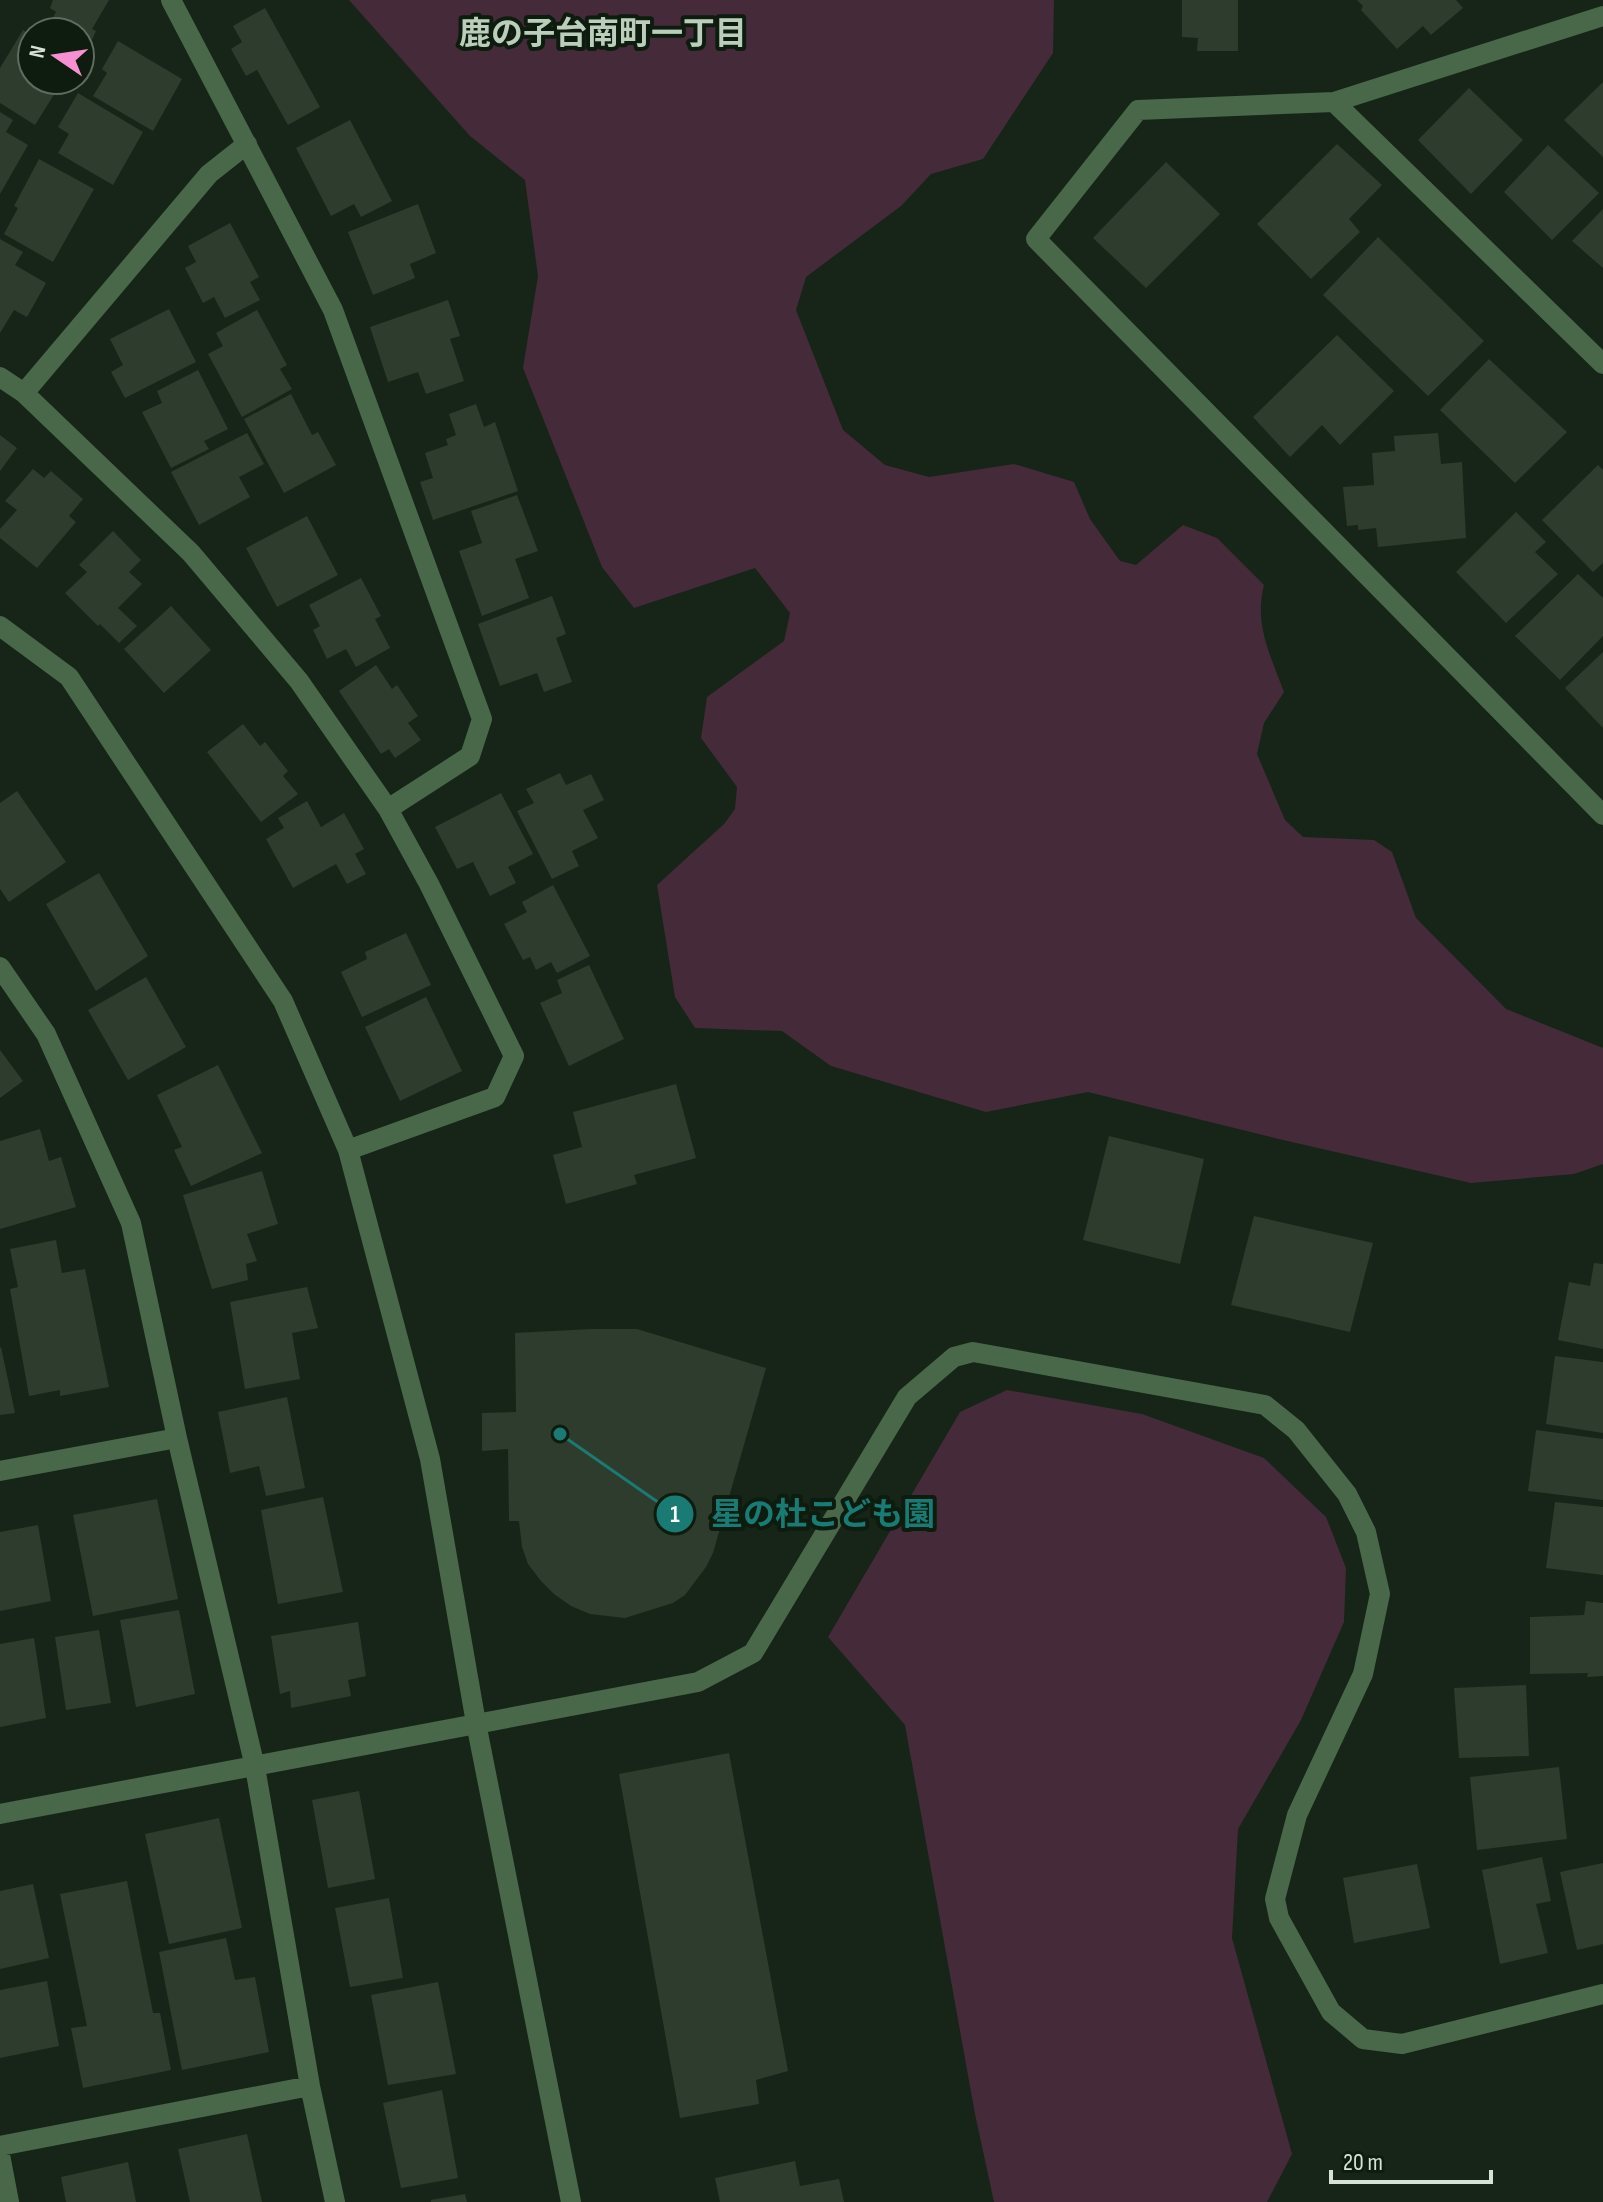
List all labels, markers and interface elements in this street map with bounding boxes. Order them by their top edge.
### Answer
district label: 鹿の子台南町一丁目 [459,15,747,54]
north arrow [16,16,96,96]
text: N [23,43,52,61]
callout: 星の杜こども園 [655,1486,951,1542]
text: 星の杜こども園 [711,1496,935,1535]
text: 1 [670,1500,680,1529]
scale bar [1331,2134,1491,2184]
text: 20 m [1343,2148,1383,2177]

